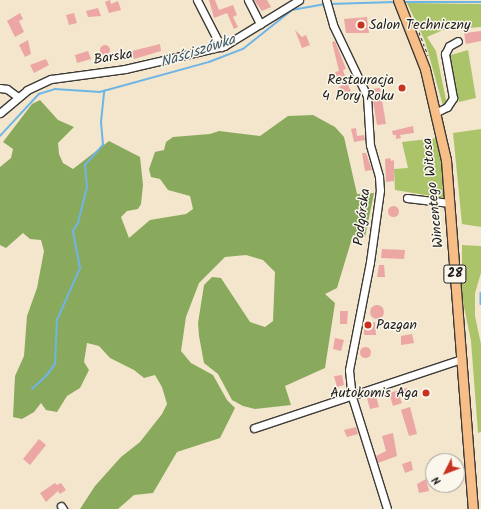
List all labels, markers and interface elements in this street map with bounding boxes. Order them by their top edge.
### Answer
place label: Salon Techniczny [369,17,471,33]
marker: Salon Techniczny [356,20,366,30]
water label: Naściszówka [158,31,238,73]
street label: Barska [92,46,134,68]
place label: Restauracja 4 Pory Roku [322,72,394,104]
marker: Restauracja 4 Pory Roku [397,83,407,93]
street label: Wincentego Witosa [419,137,447,249]
street label: Podgórska [350,187,374,247]
road number: 28 [443,263,467,285]
place label: Pazgan [376,317,417,333]
marker: Pazgan [363,320,373,330]
place label: Autokomis Aga [330,385,418,401]
marker: Autokomis Aga [421,388,431,398]
north arrow [425,453,465,493]
text: N [428,472,446,489]

